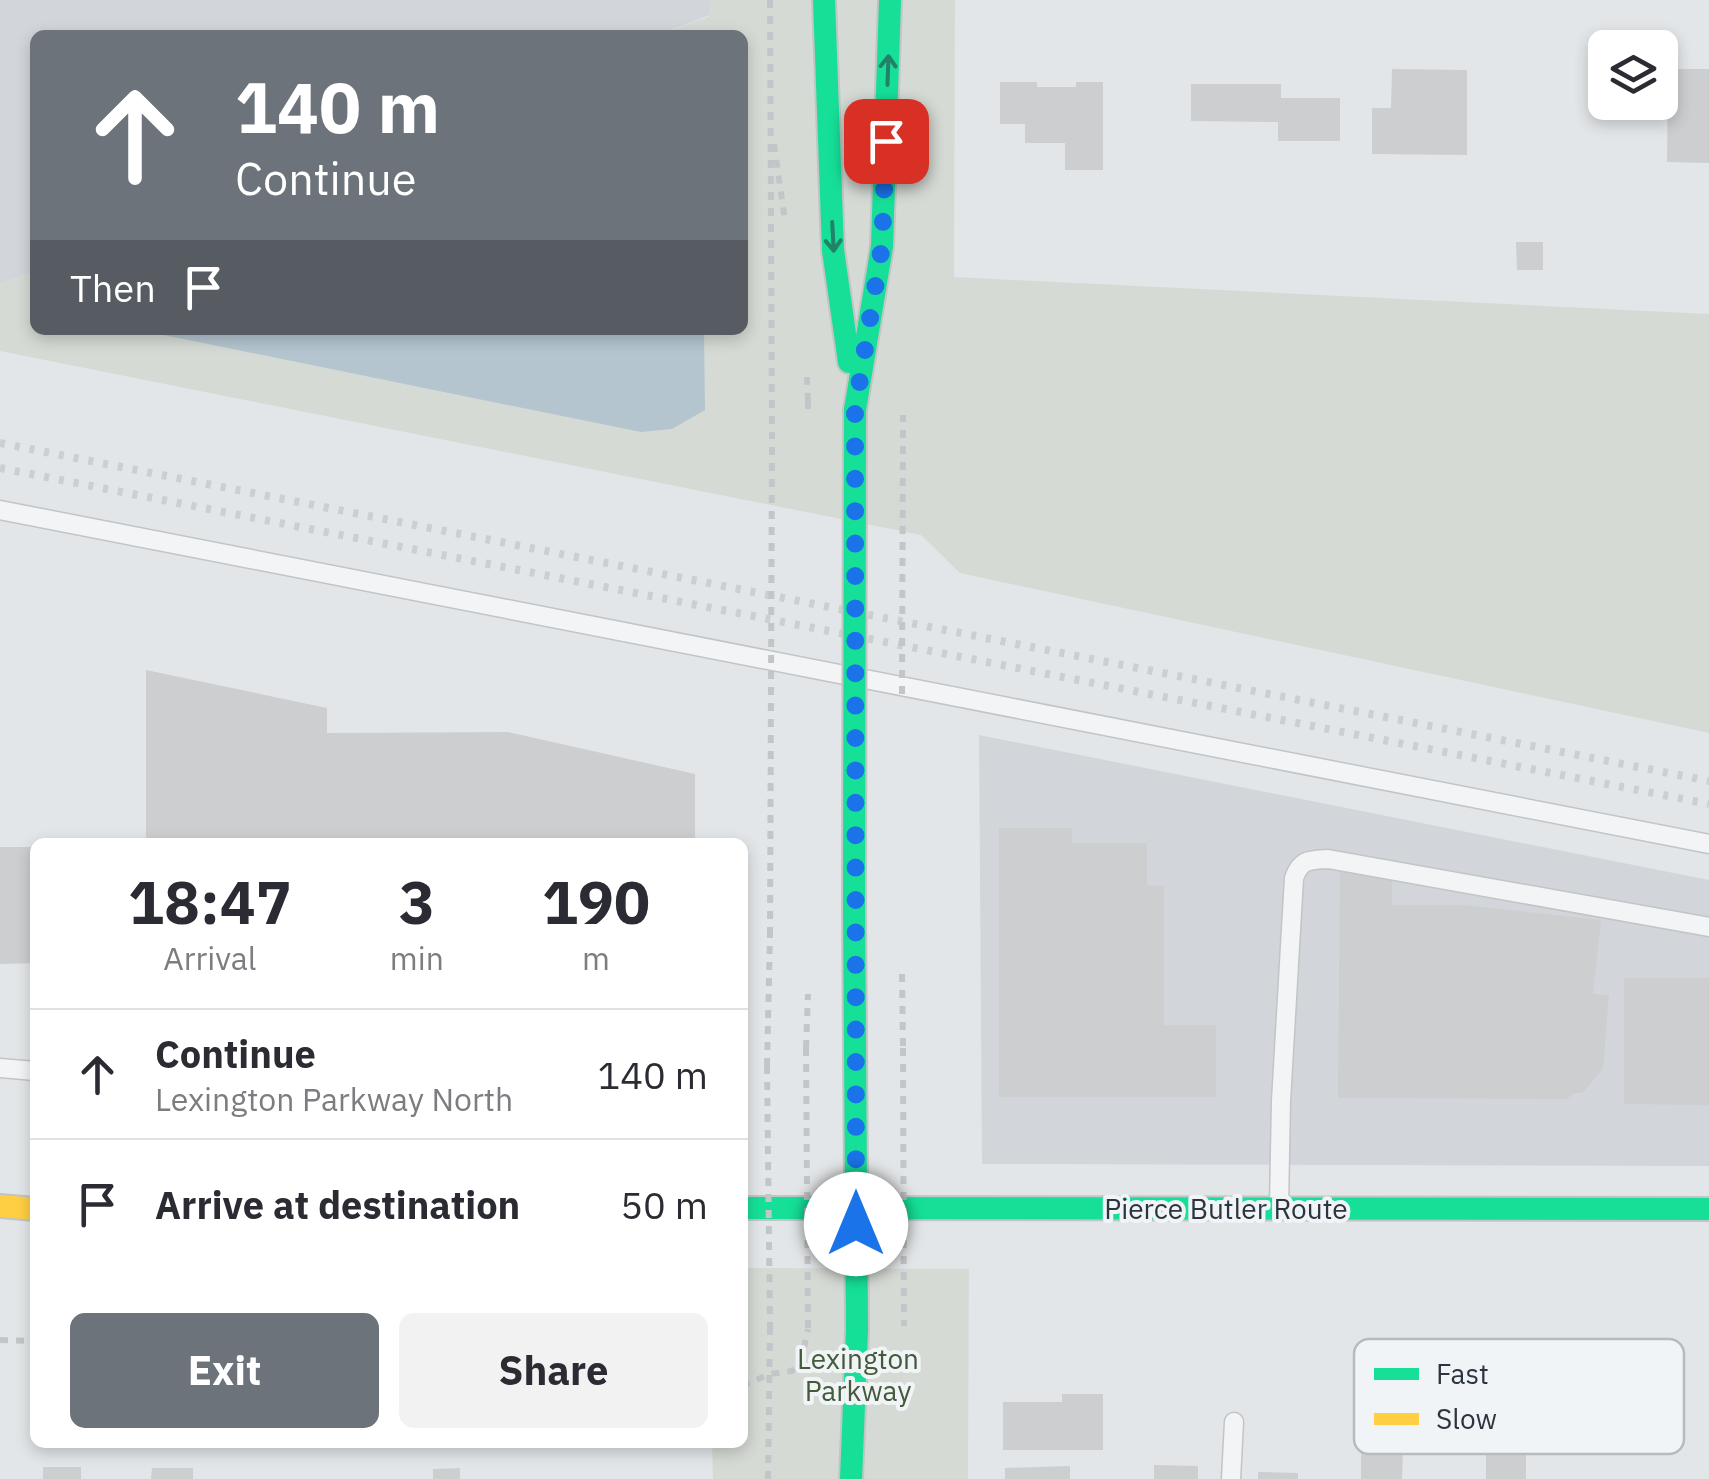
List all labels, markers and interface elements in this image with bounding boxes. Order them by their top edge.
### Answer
map controls [1588,30,1678,120]
button: layers [1588,30,1678,120]
one-way arrow [878,55,897,87]
text: 140 m [235,61,440,152]
icon: ahead [70,70,200,200]
pin [844,99,929,184]
icon: arrive [859,114,914,169]
text: Continue [235,149,417,207]
one-way arrow [824,221,843,253]
icon: arrive [176,260,231,315]
text: Then [70,263,156,312]
text: 18:47 [128,862,292,941]
text: 3 [399,862,435,941]
text: 190 [542,862,650,941]
text: Arrival [163,937,257,979]
text: min [390,937,444,979]
text: m [582,937,610,979]
text: Continue [155,1029,316,1078]
icon: ahead [70,1047,125,1102]
text: 140 m [597,1050,708,1099]
text: Lexington Parkway North [155,1078,513,1120]
position arrow [804,1172,908,1276]
icon: arrive [70,1177,125,1232]
text: Arrive at destination [155,1180,520,1229]
text: 50 m [620,1180,708,1229]
street label: Pierce Butler Route [1104,1190,1348,1227]
button: Exit [70,1313,379,1428]
button: Share [399,1313,708,1428]
legend [1354,1339,1684,1454]
park label: Lexington Parkway [797,1340,919,1409]
text: Fast [1436,1355,1489,1392]
text: Slow [1436,1400,1497,1437]

